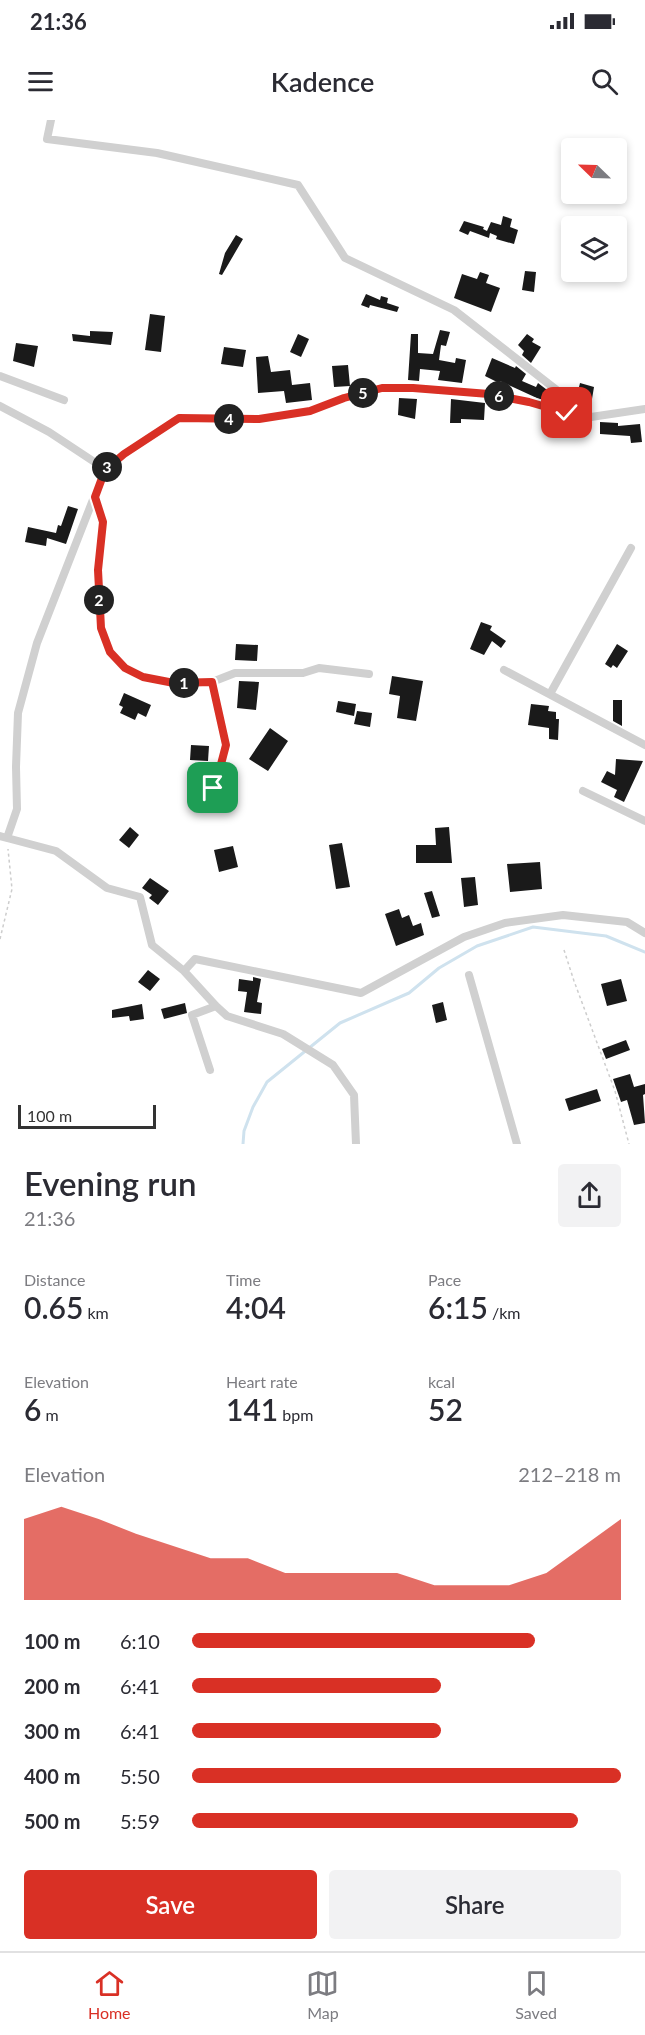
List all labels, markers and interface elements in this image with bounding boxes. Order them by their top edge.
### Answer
text: 21:36 [30,8,87,35]
icon: menu [24,65,57,98]
text: Kadence [271,65,374,98]
icon: search [588,65,621,98]
north arrow [561,138,627,204]
map controls [561,138,627,282]
button: layers [561,216,627,282]
pin: 5 [348,378,378,408]
pin: 6 [484,381,514,411]
text: 5 [358,383,368,402]
text: 6 [494,386,504,405]
pin [541,387,592,438]
icon: check [550,396,583,429]
pin: 4 [214,404,244,434]
text: 4 [224,409,234,428]
pin: 3 [92,452,122,482]
text: 3 [102,457,112,476]
pin: 2 [84,585,114,615]
text: 2 [94,590,104,609]
pin: 1 [169,668,199,698]
text: 1 [179,673,189,692]
pin [187,762,238,813]
icon: arrive [196,771,229,804]
scale bar [18,1102,156,1130]
text: 100 m [27,1106,72,1125]
text: Evening run [24,1163,197,1203]
button: share [558,1164,621,1227]
text: 21:36 [24,1206,75,1230]
text: Distance [24,1270,85,1289]
text: Time [226,1270,261,1289]
text: Pace [428,1270,461,1289]
text: 0.65 [24,1289,83,1325]
text: 4:04 [226,1289,286,1325]
text: 6:15 [428,1289,488,1325]
text: km [83,1303,109,1322]
text: /km [488,1303,520,1322]
text: Elevation [24,1372,89,1391]
text: Heart rate [226,1372,298,1391]
text: kcal [428,1372,455,1391]
text: 6 [24,1391,41,1427]
text: 141 [226,1391,278,1427]
text: 52 [428,1391,463,1427]
text: m [41,1405,59,1424]
text: bpm [278,1405,313,1424]
text: Elevation [24,1462,105,1486]
text: 212–218 m [518,1462,621,1486]
text: 100 m [24,1629,80,1653]
text: 6:10 [120,1629,160,1653]
text: 200 m [24,1674,80,1698]
text: 6:41 [120,1674,160,1698]
text: 300 m [24,1719,80,1743]
text: 6:41 [120,1719,160,1743]
text: 400 m [24,1764,80,1788]
text: 5:50 [120,1764,160,1788]
text: 500 m [24,1809,80,1833]
text: 5:59 [120,1809,160,1833]
button: Save [24,1870,317,1939]
button: Share [329,1870,621,1939]
tab: Home [88,1967,131,2022]
tab: Map [306,1967,339,2022]
tab: Saved [515,1967,557,2022]

